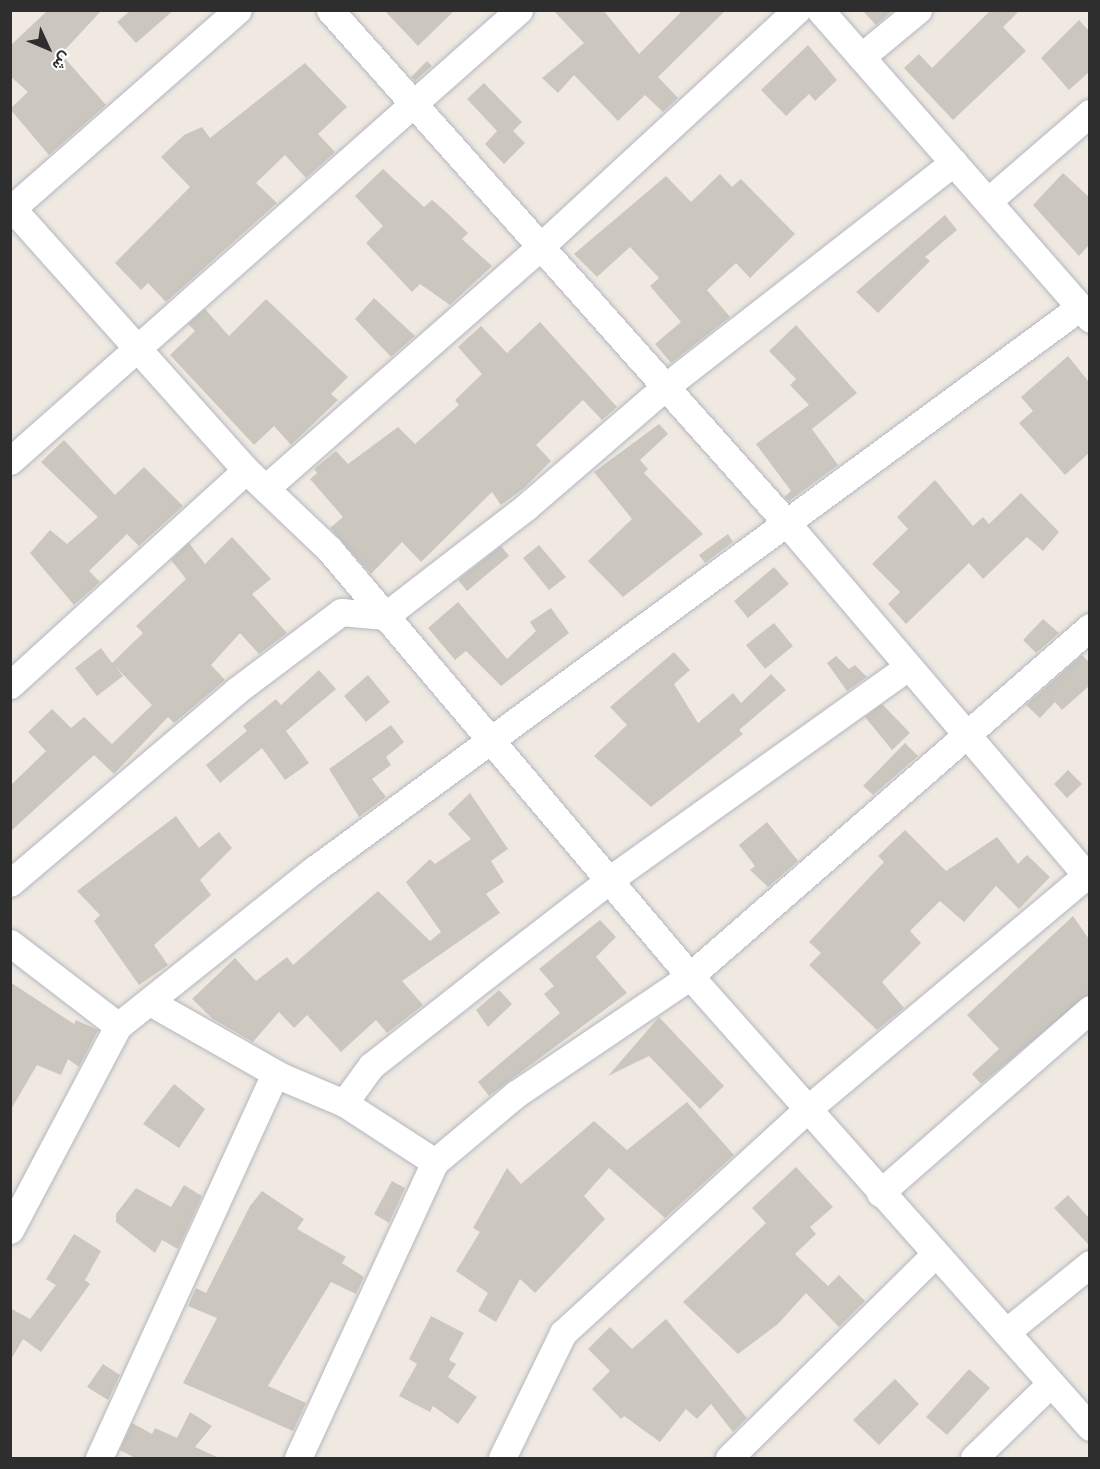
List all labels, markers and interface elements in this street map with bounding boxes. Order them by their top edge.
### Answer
north arrow [18,18,78,78]
text: ش [47,47,75,74]

